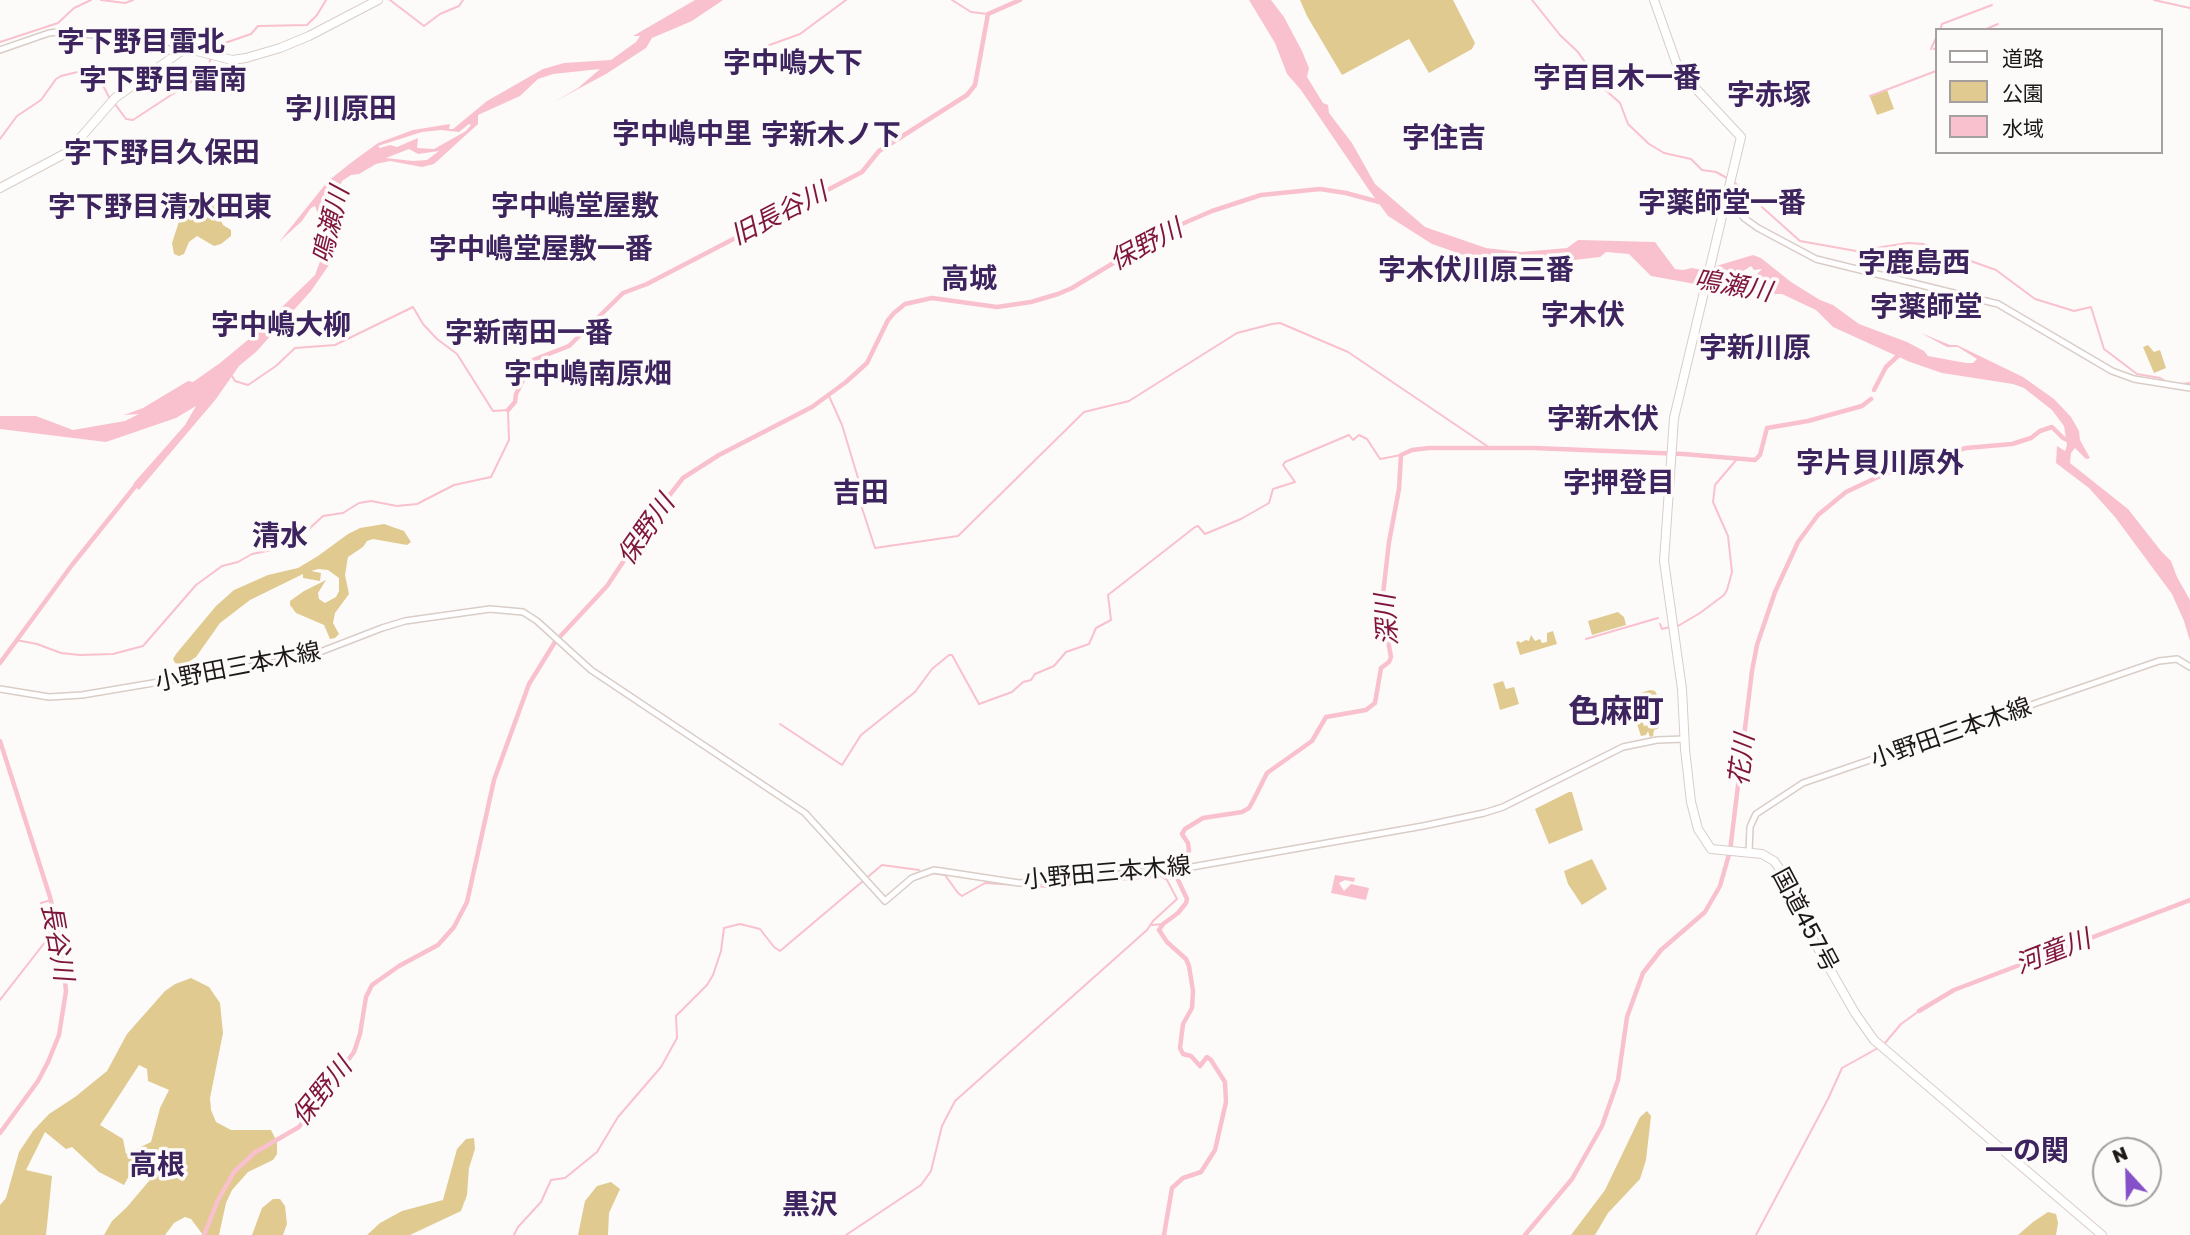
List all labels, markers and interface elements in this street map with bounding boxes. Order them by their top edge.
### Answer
district label: 字下野目雷北 [57,25,225,59]
legend [1934,28,2162,154]
text: 道路 [2002,45,2044,71]
district label: 字中嶋大下 [723,46,863,80]
district label: 字百目木一番 [1533,61,1701,95]
district label: 字下野目雷南 [79,63,247,97]
district label: 字赤塚 [1727,78,1811,112]
text: 公園 [2002,80,2044,106]
district label: 字川原田 [285,92,397,126]
text: 水域 [2002,115,2044,141]
district label: 字中嶋中里 [612,117,752,151]
district label: 字新木ノ下 [761,118,901,152]
district label: 字住吉 [1402,121,1486,155]
district label: 字下野目久保田 [64,136,260,170]
water label: 旧長谷川 [726,176,832,252]
water label: 鳴瀬川 [306,183,356,267]
district label: 字薬師堂一番 [1638,186,1806,220]
district label: 字中嶋堂屋敷 [491,189,659,223]
district label: 字下野目清水田東 [48,190,272,224]
water label: 保野川 [1104,213,1188,277]
district label: 字中嶋堂屋敷一番 [429,232,653,266]
district label: 字鹿島西 [1858,246,1970,280]
district label: 字木伏川原三番 [1378,253,1574,287]
district label: 高城 [941,262,997,296]
water label: 鳴瀬川 [1692,264,1774,308]
district label: 字薬師堂 [1870,290,1982,324]
district label: 字木伏 [1541,298,1625,332]
district label: 字中嶋大柳 [211,308,351,342]
district label: 字新南田一番 [445,316,613,350]
district label: 字新川原 [1699,331,1811,365]
district label: 字中嶋南原畑 [504,357,672,391]
district label: 字新木伏 [1547,402,1659,436]
district label: 字片貝川原外 [1796,446,1964,480]
district label: 字押登目 [1563,466,1675,500]
district label: 吉田 [833,476,889,510]
water label: 保野川 [611,489,681,571]
district label: 清水 [252,519,308,553]
water label: 深川 [1370,593,1404,647]
street label: 小野田三本木線 [153,637,323,697]
street label: 小野田三本木線 [1867,692,2035,774]
district label: 色麻町 [1568,693,1664,731]
water label: 花川 [1723,732,1761,788]
street label: 小野田三本木線 [1022,851,1192,895]
street label: 国道457号 [1766,863,1844,977]
water label: 長谷川 [35,901,79,983]
water label: 河童川 [2011,923,2095,981]
water label: 保野川 [285,1052,359,1132]
district label: 一の関 [1985,1134,2069,1168]
north arrow [2092,1137,2162,1207]
text: N [2109,1141,2131,1167]
district label: 高根 [129,1148,185,1182]
district label: 黒沢 [782,1188,838,1222]

